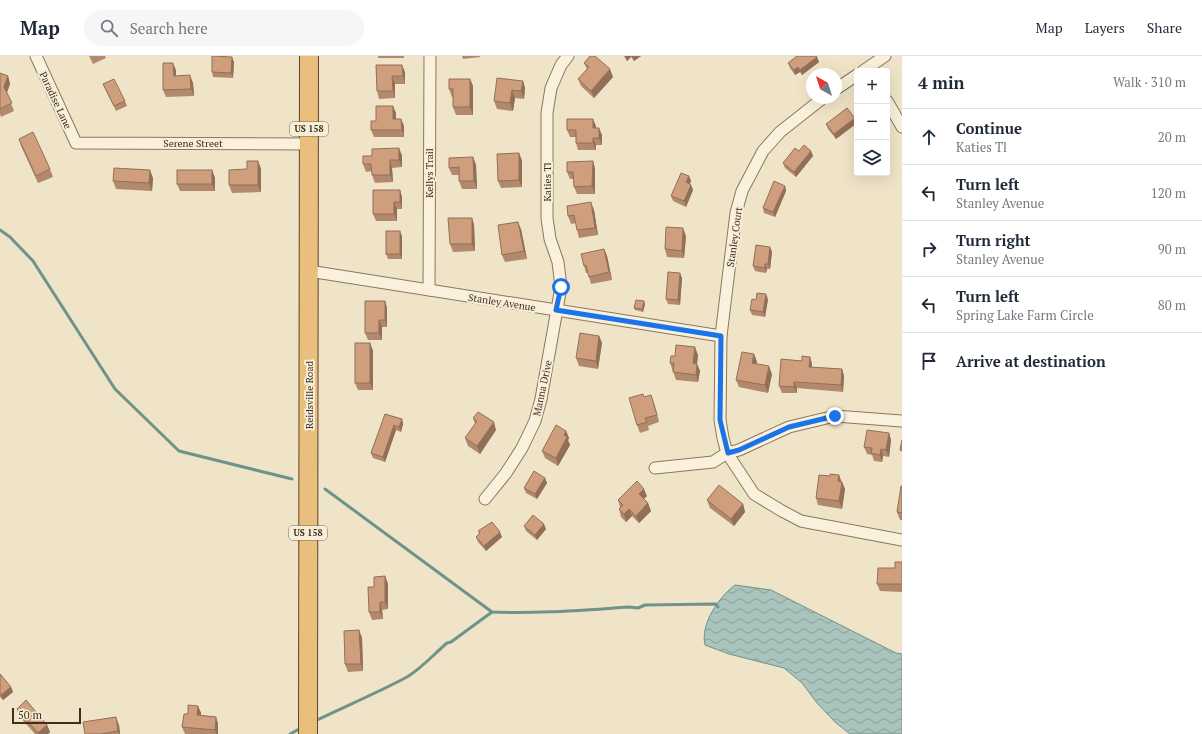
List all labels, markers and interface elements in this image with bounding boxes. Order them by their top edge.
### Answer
search box [84,10,364,46]
text: Map [20,15,60,40]
icon: search [98,17,120,39]
text: Search here [130,18,208,38]
text: Map [1036,18,1063,37]
text: Layers [1085,18,1125,37]
text: Share [1147,18,1182,37]
north arrow [806,68,842,104]
map controls [854,68,890,176]
button: + [854,68,890,104]
street label: Paradise Lane [37,69,74,131]
text: 4 min [918,71,965,94]
text: Walk · 310 m [1113,73,1186,91]
button: − [854,104,890,140]
text: Continue [956,118,1022,138]
road number: US 158 [290,122,328,136]
icon: ahead [918,126,940,148]
text: 20 m [1158,128,1186,146]
street label: Serene Street [163,137,223,150]
text: Katies Tl [956,138,1007,156]
button: layers [854,140,890,176]
street label: Kellys Trail [423,148,436,198]
street label: Katies Tl [541,162,554,202]
text: Turn left [956,174,1020,194]
icon: left [918,182,940,204]
text: 120 m [1151,184,1186,202]
text: Stanley Avenue [956,194,1044,212]
street label: Stanley Court [724,206,745,268]
text: Turn right [956,230,1031,250]
icon: right [918,238,940,260]
text: 90 m [1158,240,1186,258]
text: Stanley Avenue [956,250,1044,268]
route start [552,278,570,296]
text: Turn left [956,286,1020,306]
street label: Stanley Avenue [467,291,536,314]
icon: left [918,294,940,316]
text: 80 m [1158,296,1186,314]
text: Spring Lake Farm Circle [956,306,1094,324]
icon: arrive [918,350,940,372]
text: Arrive at destination [956,351,1106,371]
street label: Manna Drive [530,359,555,417]
street label: Reidsville Road [303,361,316,429]
route end [826,407,844,425]
road number: US 158 [289,526,327,540]
scale bar [12,706,81,725]
text: 50 m [18,708,42,722]

